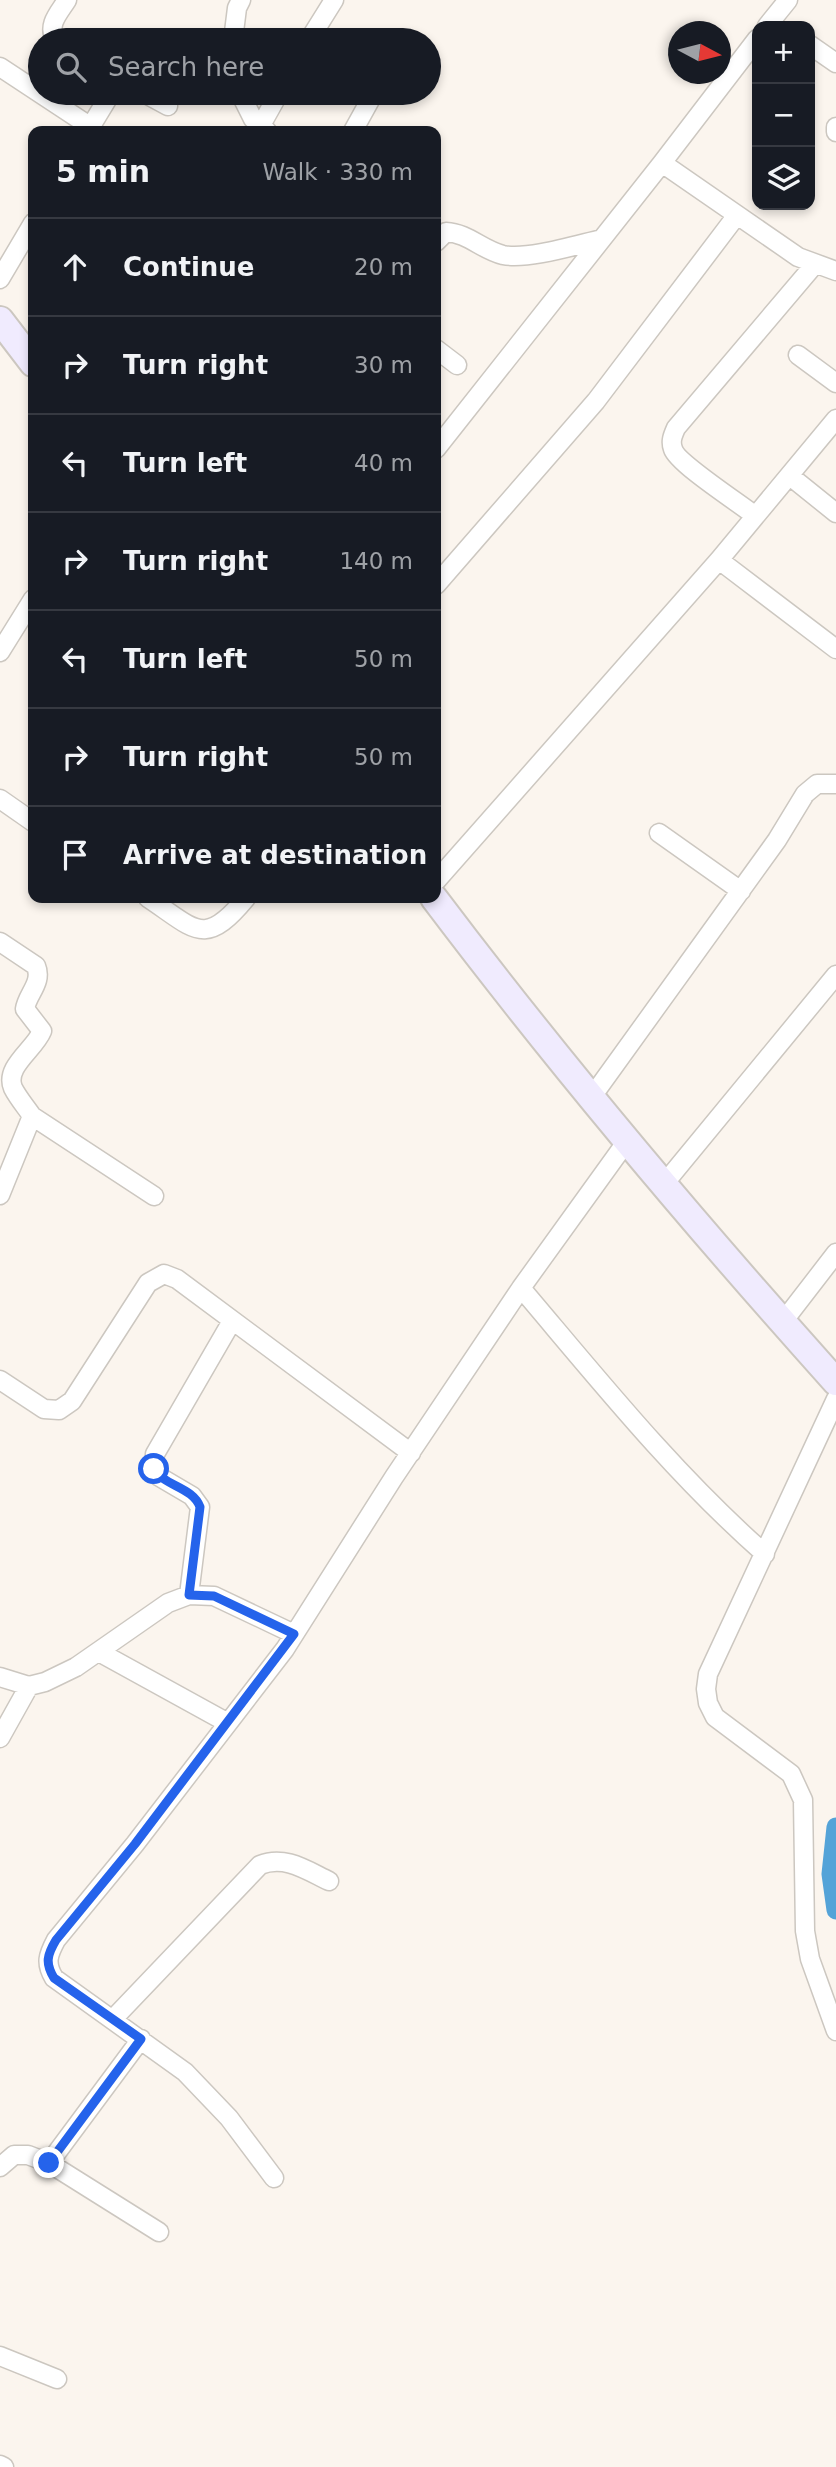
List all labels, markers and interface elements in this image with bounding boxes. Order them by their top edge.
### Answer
north arrow [668,21,731,84]
map controls [752,21,815,210]
button: + [752,21,815,84]
search box [28,28,441,105]
icon: search [52,48,90,86]
text: Search here [108,52,264,82]
button: − [752,84,815,147]
button: layers [752,147,815,210]
text: 5 min [56,154,150,189]
text: Walk · 330 m [262,159,413,185]
icon: ahead [56,248,94,286]
text: Continue [123,252,254,282]
text: 20 m [354,254,413,280]
icon: right [56,346,94,384]
text: Turn right [123,350,268,380]
text: 30 m [354,352,413,378]
icon: left [56,444,94,482]
text: Turn left [123,448,247,478]
text: 40 m [354,450,413,476]
icon: right [56,542,94,580]
text: Turn right [123,546,268,576]
text: 140 m [339,548,413,574]
icon: left [56,640,94,678]
text: Turn left [123,644,247,674]
text: 50 m [354,646,413,672]
icon: right [56,738,94,776]
text: Turn right [123,742,268,772]
text: 50 m [354,744,413,770]
icon: arrive [56,836,94,874]
text: Arrive at destination [123,840,427,870]
route start [138,1453,169,1484]
route end [33,2147,64,2178]

